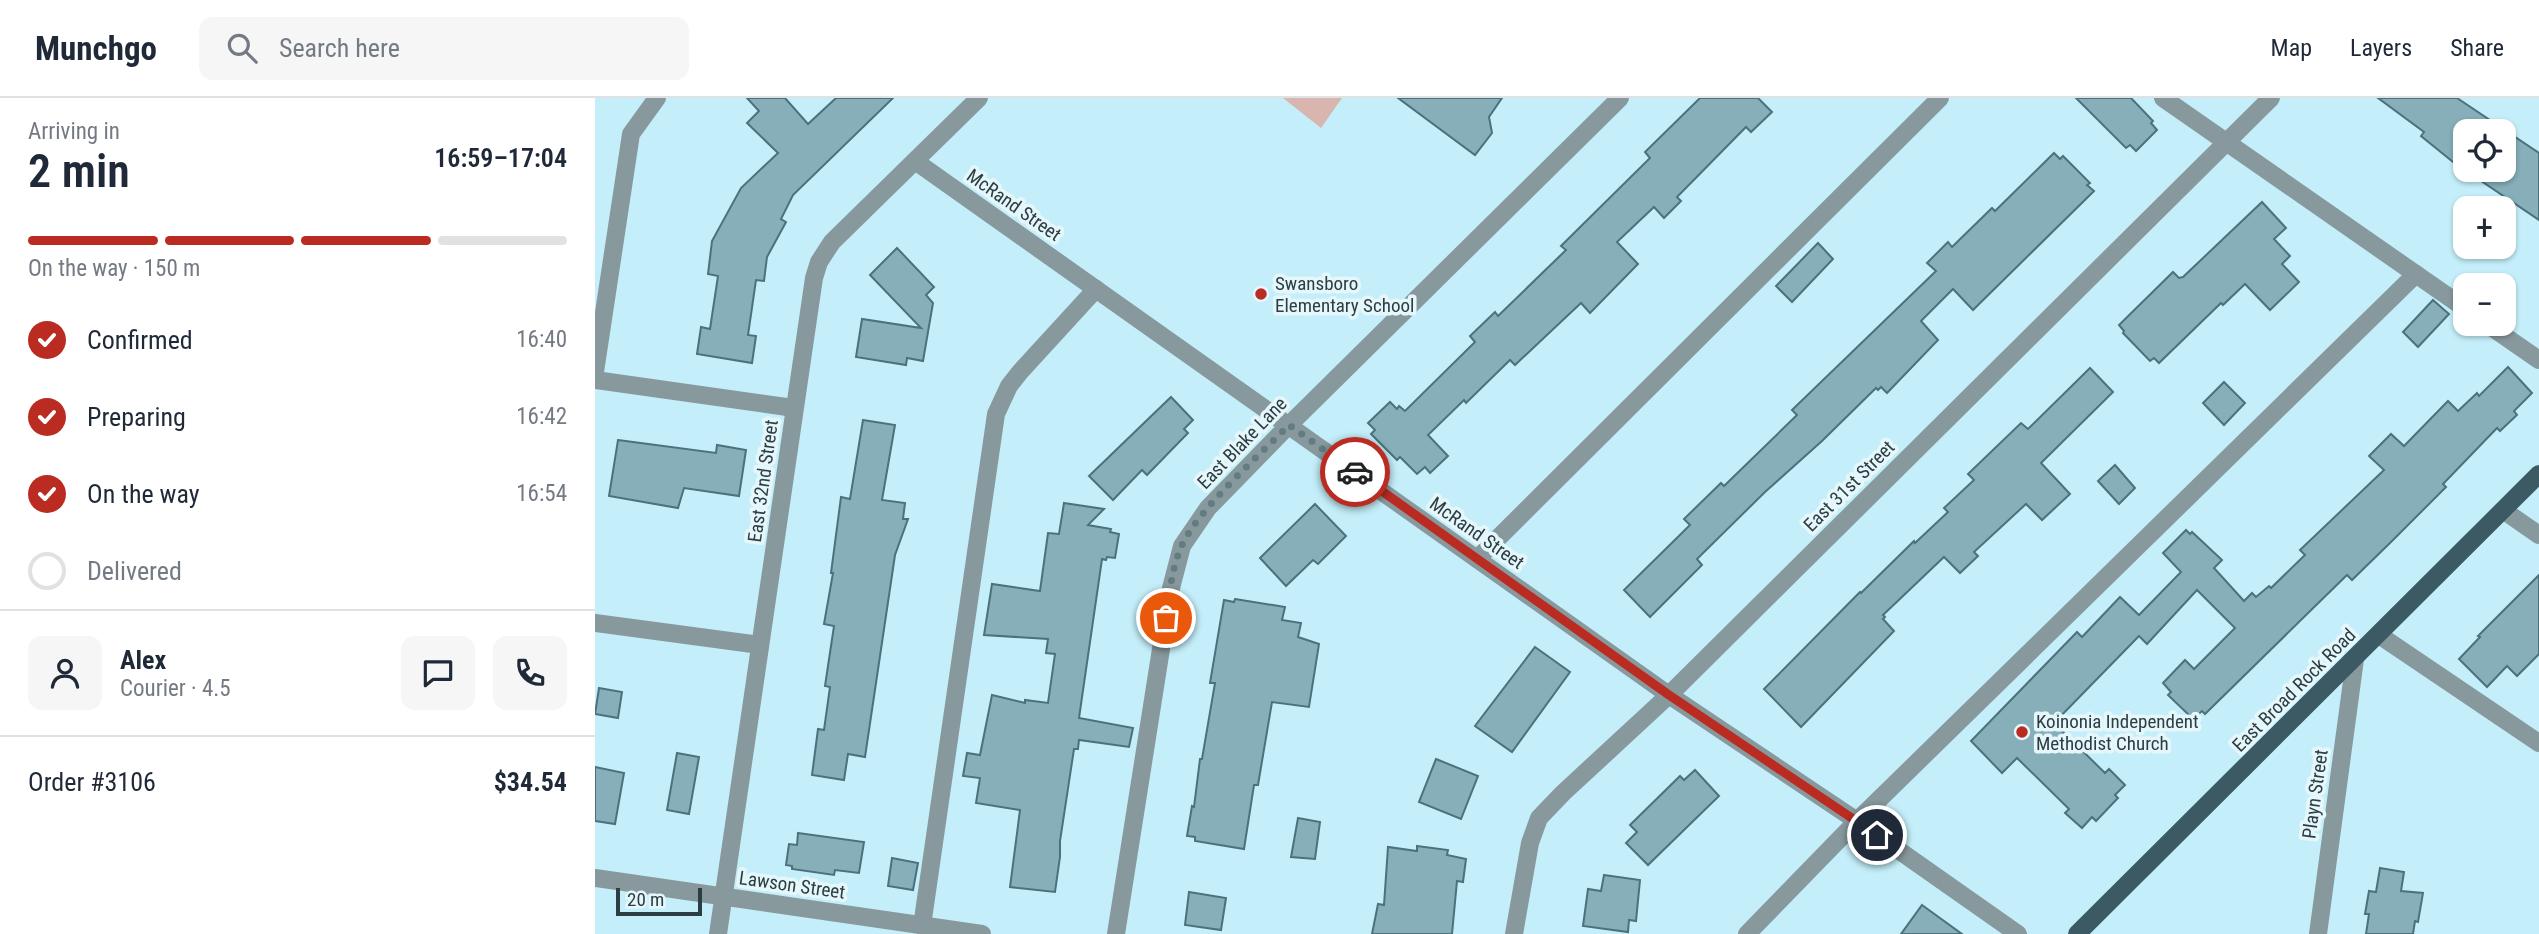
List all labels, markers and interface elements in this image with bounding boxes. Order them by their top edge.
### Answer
search box [199,17,689,80]
text: Munchgo [35,29,157,68]
icon: search [223,29,261,67]
text: Search here [279,33,400,63]
text: Map [2271,34,2312,62]
text: Layers [2350,34,2412,62]
text: Share [2450,34,2504,62]
text: Arriving in [28,118,120,145]
map controls [2453,119,2516,336]
button: locate [2453,119,2516,182]
text: 16:59–17:04 [434,143,567,173]
text: 2 min [28,144,130,198]
street label: McRand Street [962,164,1066,246]
button: + [2453,196,2516,259]
text: On the way · 150 m [28,255,200,282]
place label: Swansboro Elementary School [1275,272,1414,317]
button: − [2453,273,2516,336]
marker: Swansboro Elementary School [1253,286,1269,302]
icon: check [28,321,66,359]
text: Confirmed [87,325,193,355]
text: 16:40 [516,326,567,353]
street label: East Blake Lane [1192,392,1292,494]
icon: check [28,398,66,436]
text: Preparing [87,402,186,432]
text: 16:42 [516,403,567,430]
street label: East 32nd Street [743,418,783,544]
street label: East 31st Street [1799,436,1899,536]
courier [1320,437,1390,507]
icon: car [1336,453,1374,491]
icon: check [28,475,66,513]
text: On the way [87,479,200,509]
text: 16:54 [516,480,567,507]
street label: McRand Street [1425,492,1529,574]
text: Delivered [87,556,182,586]
pin [1136,588,1196,648]
icon: bag [1147,599,1185,637]
street label: East Broad Rock Road [2228,624,2360,756]
button: person [28,636,102,710]
button: chat [401,636,475,710]
button: phone [493,636,567,710]
text: Alex [120,645,166,675]
text: Courier · 4.5 [120,675,231,702]
place label: Koinonia Independent Methodist Church [2036,710,2199,755]
marker: Koinonia Independent Methodist Church [2014,724,2030,740]
street label: Playn Street [2297,748,2333,840]
text: Order #3106 [28,767,156,797]
text: $34.54 [494,767,567,797]
pin [1847,805,1907,865]
icon: home [1858,816,1896,854]
street label: Lawson Street [738,866,846,904]
scale bar [616,885,702,917]
text: 20 m [627,888,664,911]

